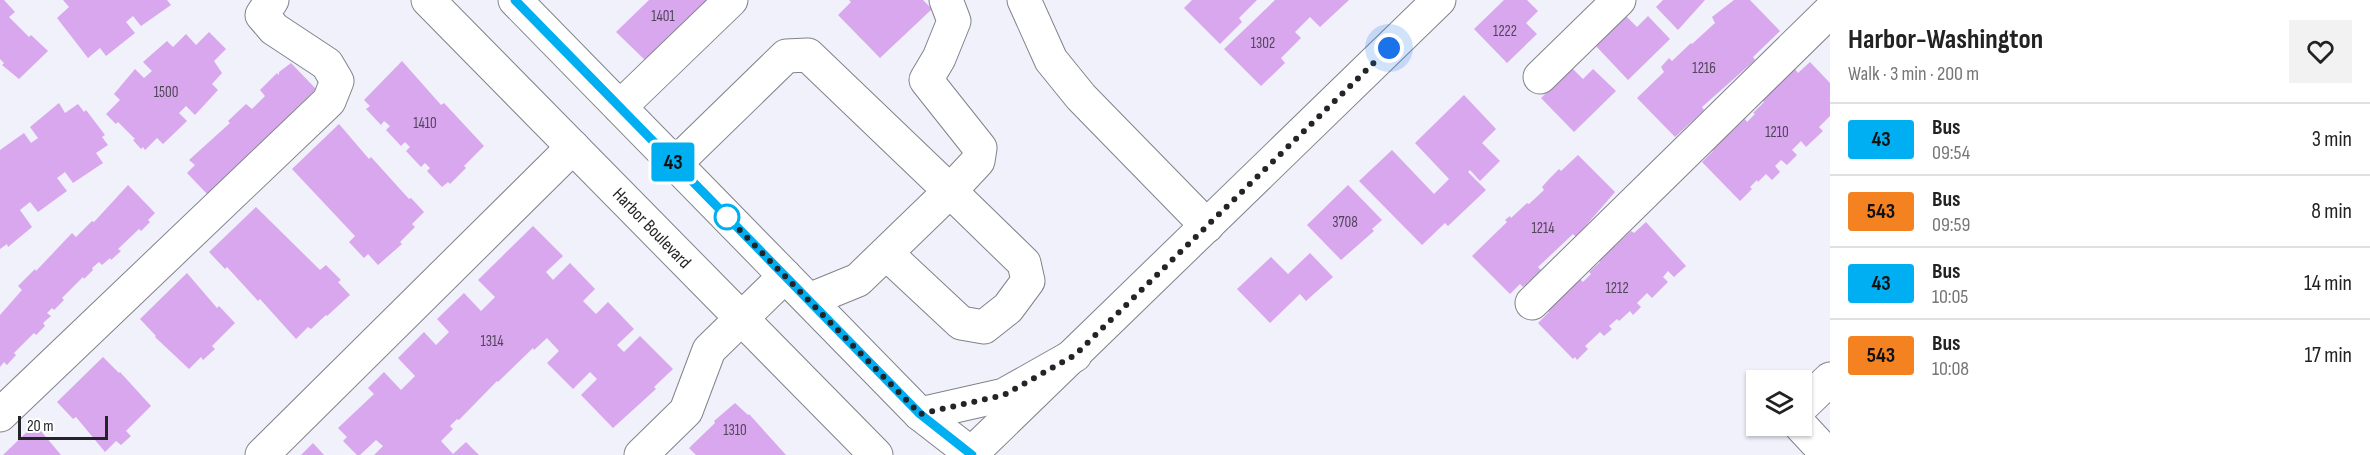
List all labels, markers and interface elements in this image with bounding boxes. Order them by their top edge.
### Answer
house number: 1401 [651,7,675,26]
button: heart [2289,20,2352,83]
house number: 1222 [1493,22,1517,41]
text: Harbor-Washington [1848,23,2043,56]
your location [1374,33,1404,63]
house number: 1302 [1251,34,1275,53]
house number: 1216 [1692,59,1716,78]
text: Walk · 3 min · 200 m [1848,62,1979,86]
house number: 1500 [154,83,178,102]
house number: 1410 [413,114,437,133]
text: Bus [1932,114,1961,141]
house number: 1210 [1765,123,1789,142]
text: 3 min [2312,126,2352,153]
text: 43 [1871,127,1891,152]
text: 09:54 [1932,141,1970,165]
line badge: 43 [646,142,700,182]
text: 43 [663,150,683,175]
street label: Harbor Boulevard [608,184,695,273]
text: Bus [1932,186,1961,213]
text: 8 min [2311,198,2352,225]
text: 543 [1867,199,1895,224]
unlabelled marker [714,204,740,230]
house number: 3708 [1332,213,1358,232]
text: 09:59 [1932,213,1970,237]
house number: 1214 [1531,219,1555,238]
text: Bus [1932,258,1961,285]
text: 14 min [2304,270,2352,297]
text: 43 [1871,271,1891,296]
house number: 1212 [1605,279,1629,298]
text: 10:05 [1932,285,1968,309]
text: Bus [1932,330,1961,357]
house number: 1314 [480,332,504,351]
text: 17 min [2304,342,2352,369]
text: 543 [1867,343,1895,368]
text: 10:08 [1932,357,1969,381]
map controls [1746,370,1812,436]
button: layers [1746,370,1812,436]
scale bar [18,413,108,440]
text: 20 m [27,417,54,436]
house number: 1310 [723,421,747,440]

